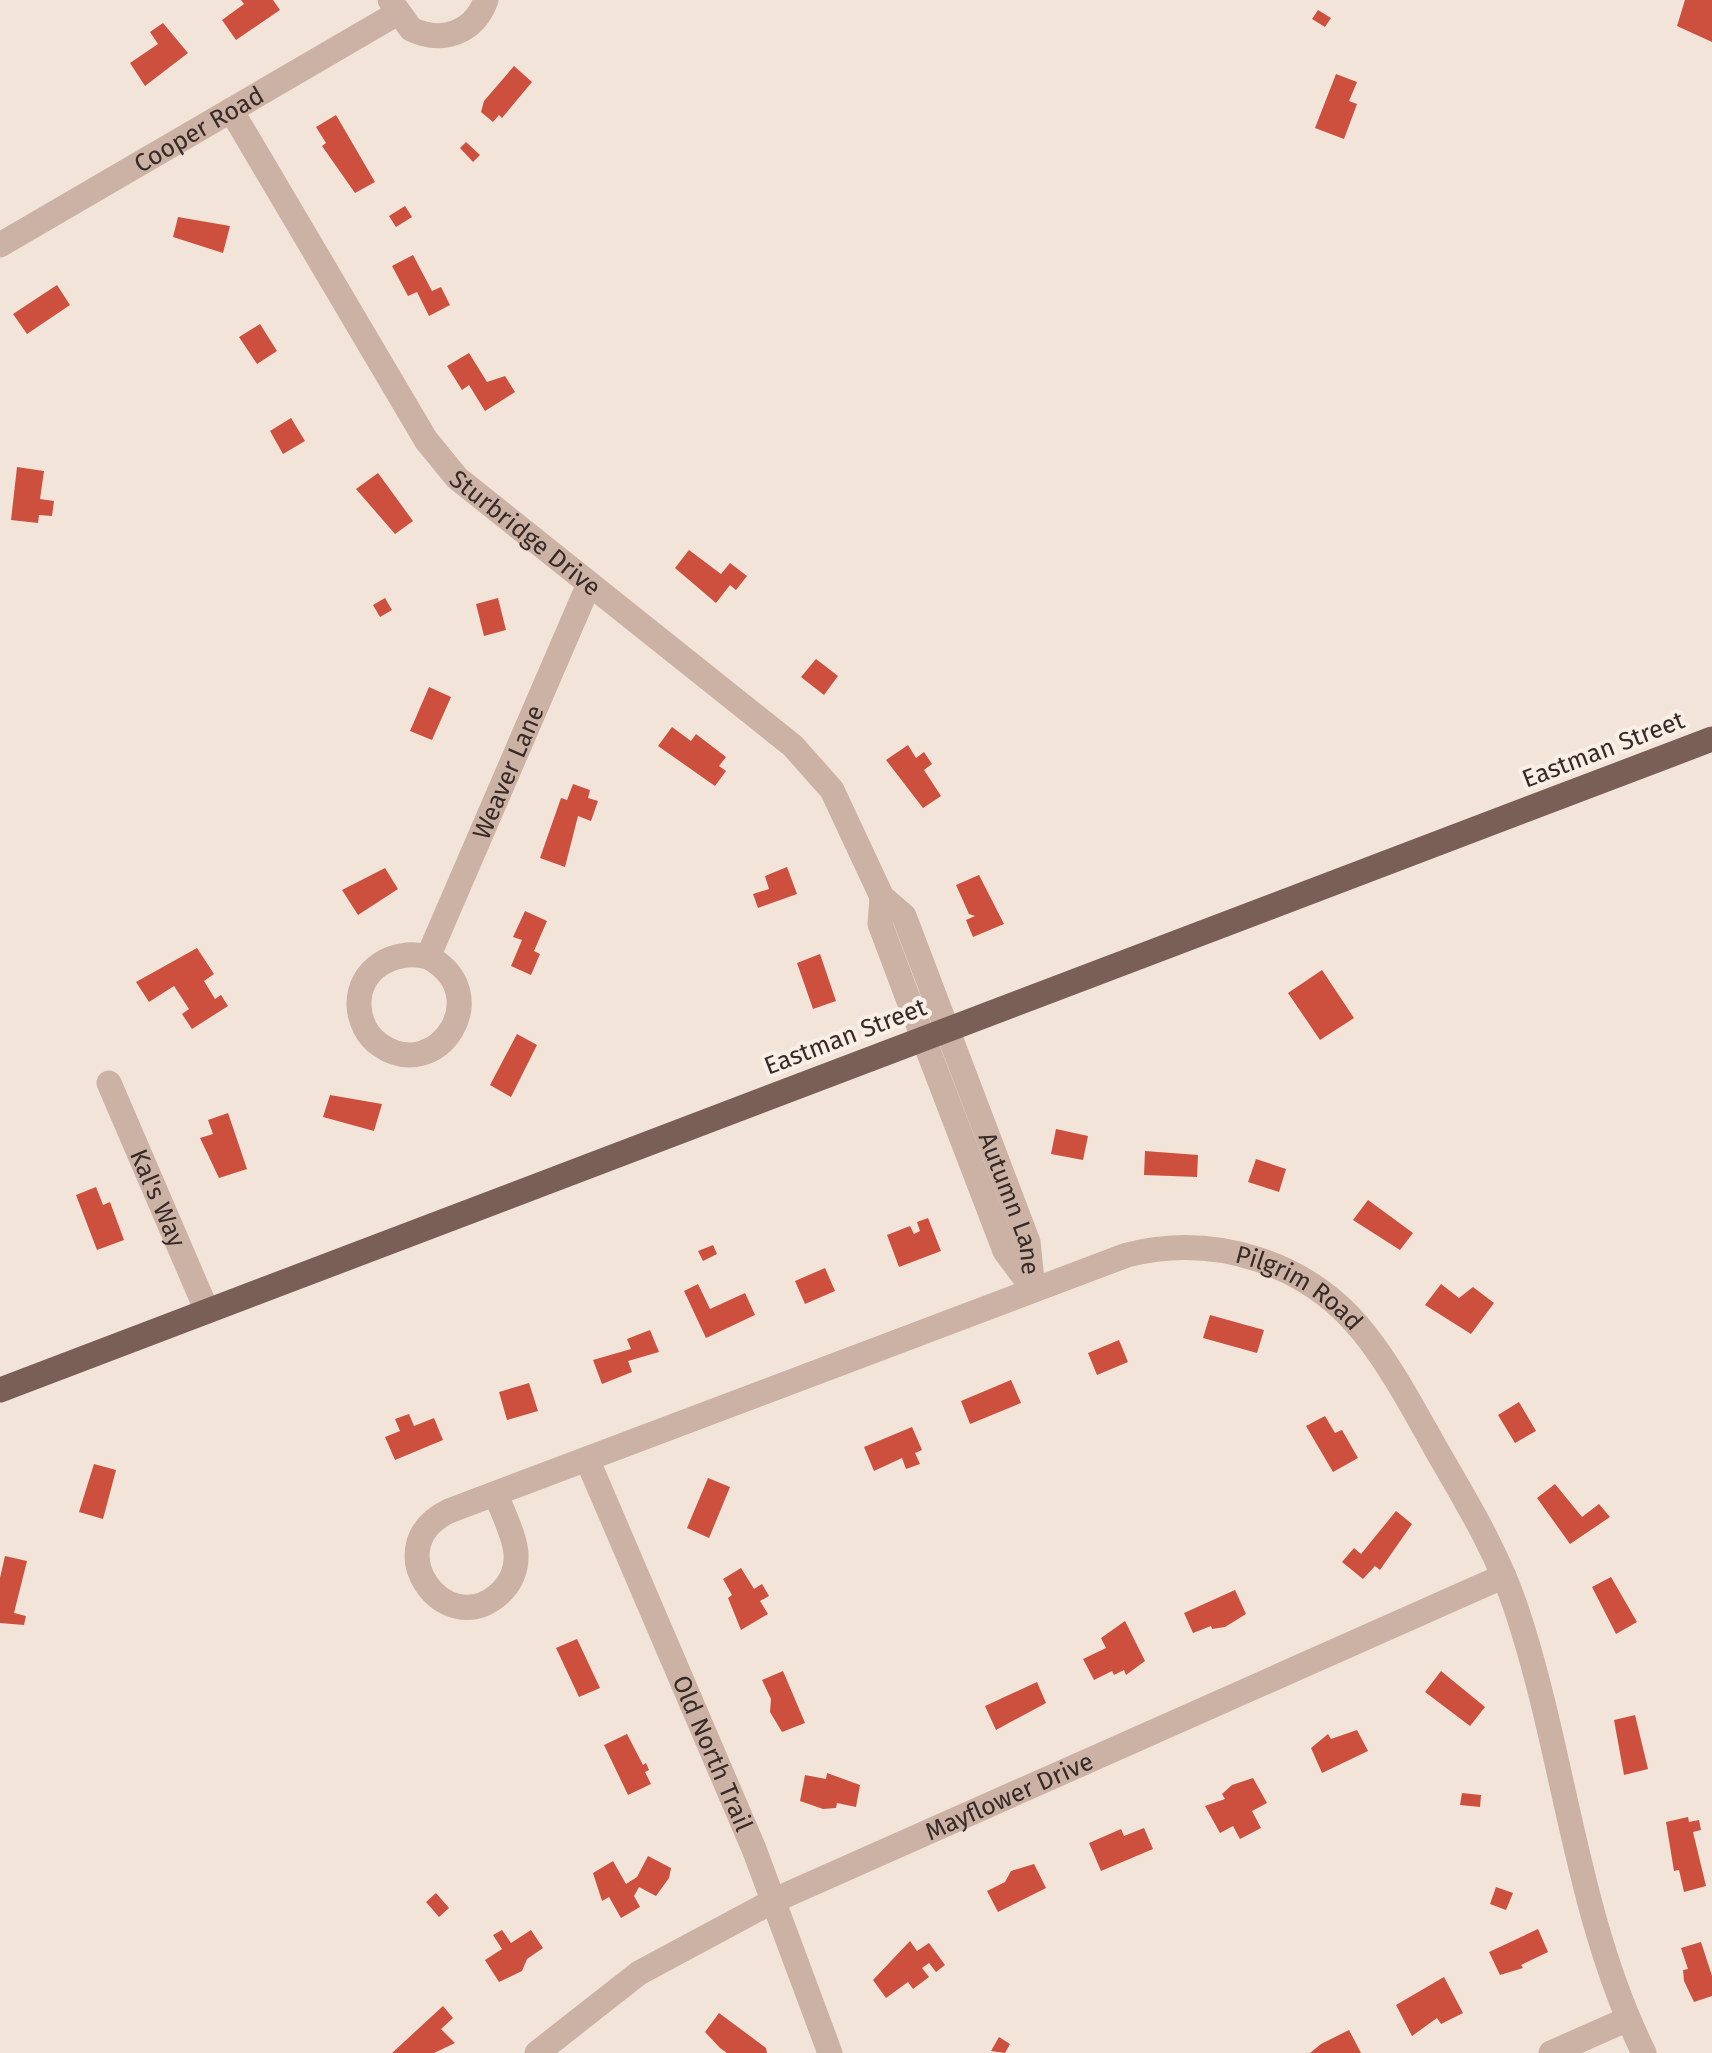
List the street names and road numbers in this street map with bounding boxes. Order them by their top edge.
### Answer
street label: Cooper Road [129,80,269,180]
street label: Sturbridge Drive [443,464,607,603]
street label: Weaver Lane [467,701,551,844]
street label: Eastman Street [1518,705,1690,795]
street label: Eastman Street [760,992,932,1082]
street label: Autumn Lane [972,1128,1045,1276]
street label: Kal's Way [123,1145,192,1253]
street label: Pilgrim Road [1232,1240,1369,1337]
street label: Old North Trail [665,1671,759,1836]
street label: Mayflower Drive [921,1747,1098,1847]

